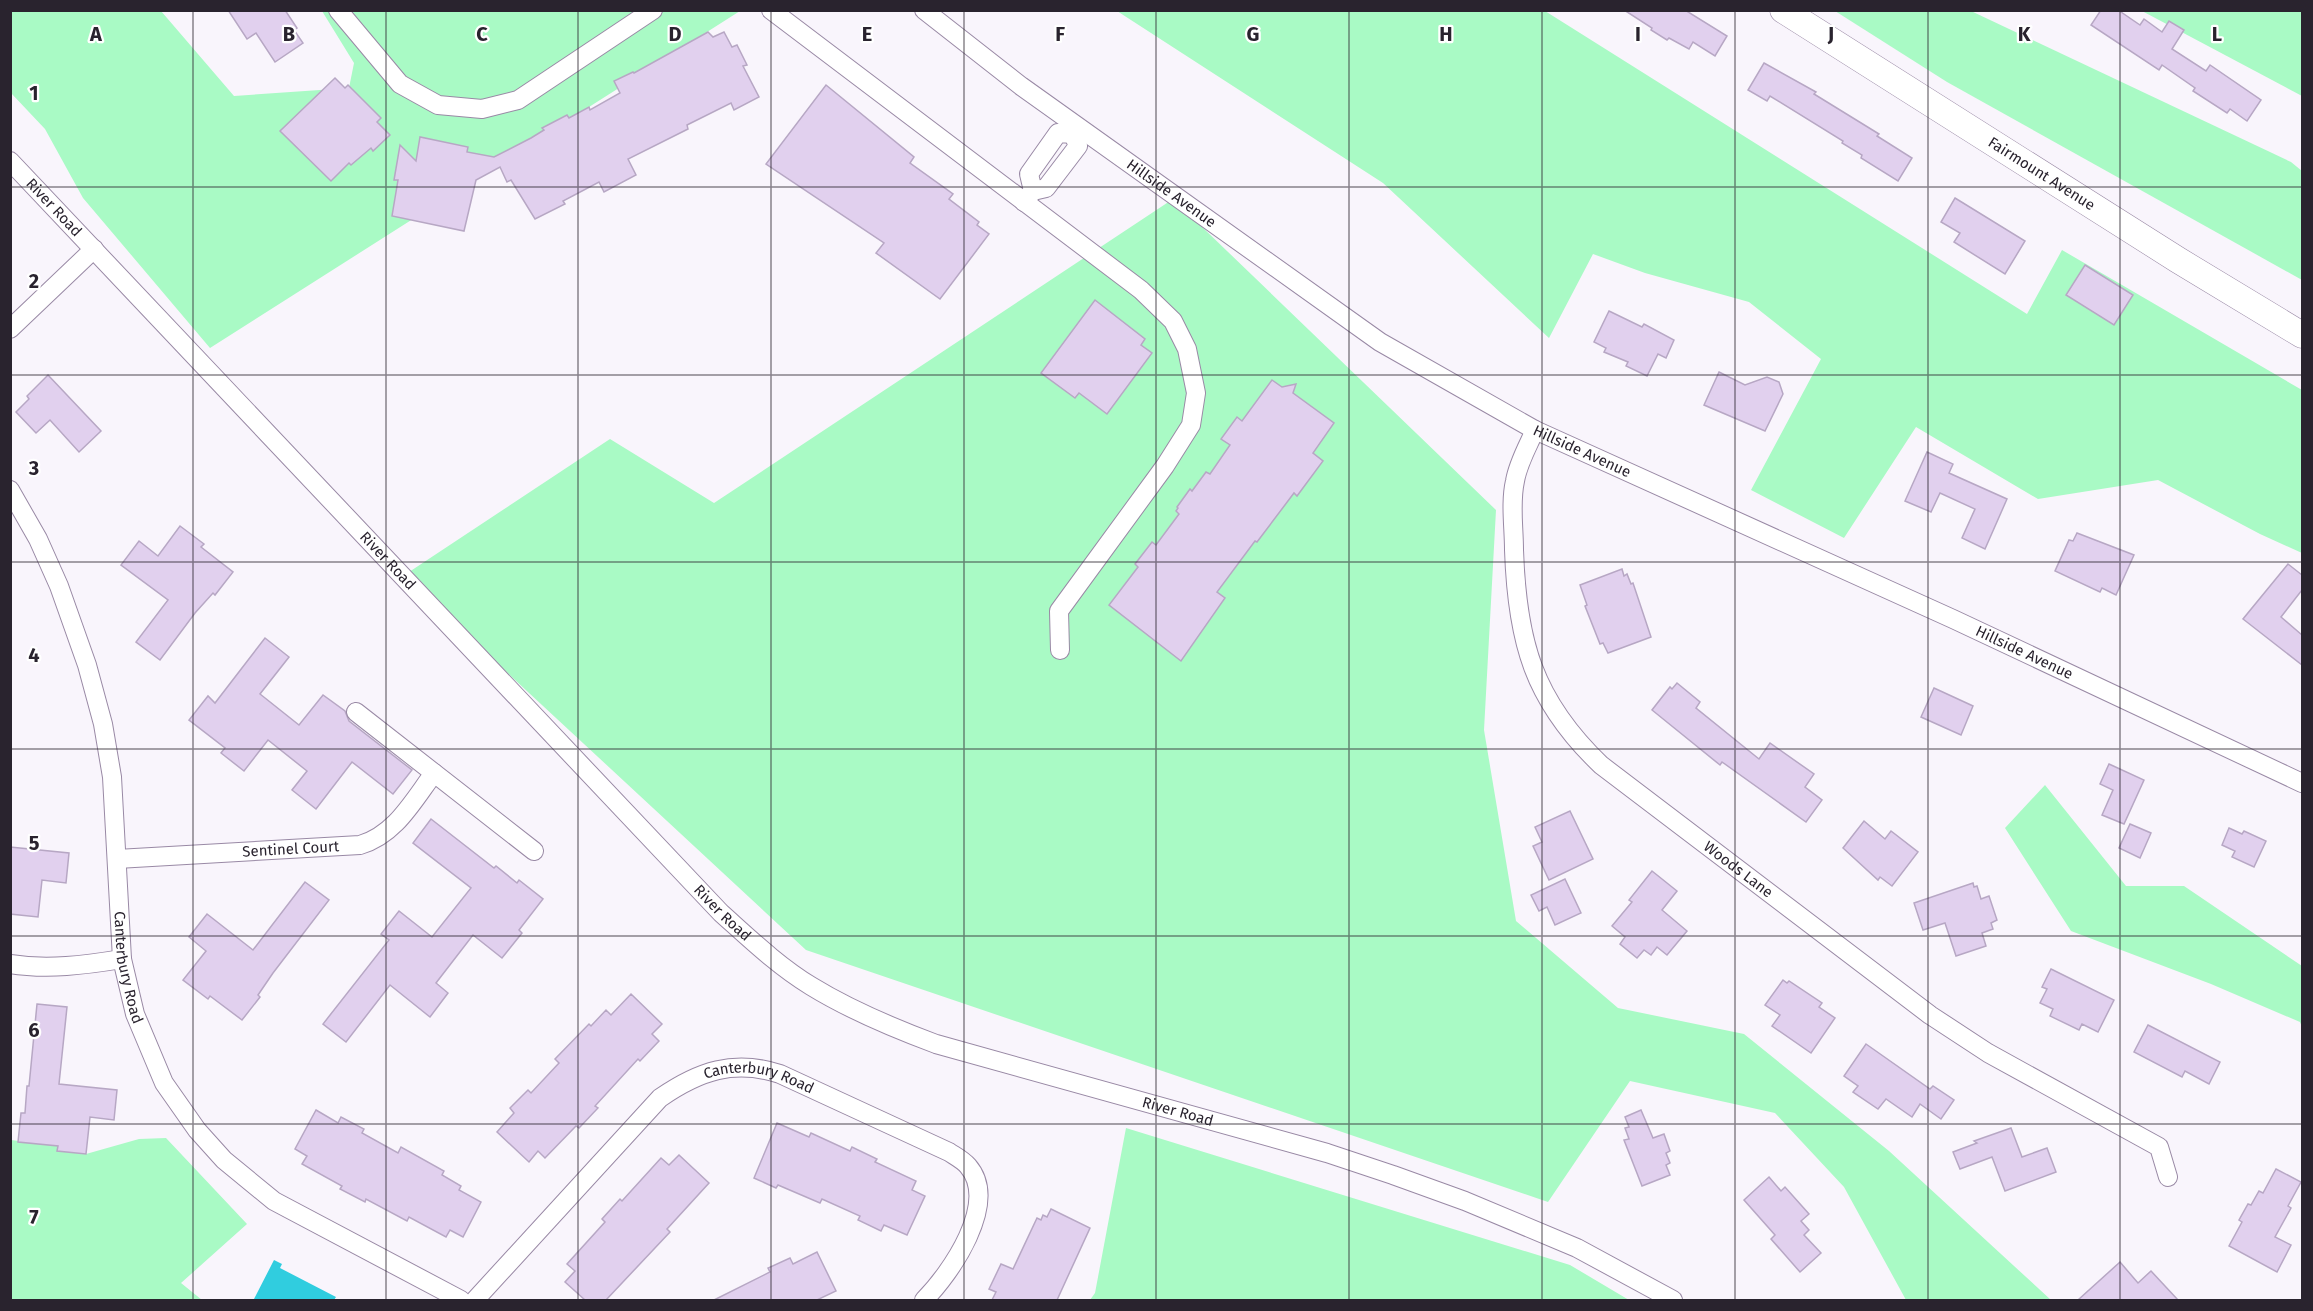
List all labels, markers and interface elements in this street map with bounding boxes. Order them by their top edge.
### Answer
text: A [89,22,103,46]
text: B [283,22,295,46]
text: C [476,22,488,46]
text: D [668,22,682,46]
text: E [862,22,872,46]
text: F [1055,22,1065,46]
text: G [1247,22,1259,46]
text: H [1439,22,1453,46]
text: I [1635,22,1641,46]
text: J [1827,22,1834,46]
text: K [2018,22,2031,46]
text: L [2212,22,2222,46]
text: 1 [29,81,39,105]
street label: Fairmount Avenue [1985,133,2098,214]
street label: Hillside Avenue [1123,155,1220,231]
street label: River Road [22,175,86,240]
text: 2 [29,269,39,293]
street label: Hillside Avenue [1530,421,1634,481]
text: 3 [28,456,39,480]
street label: River Road [356,528,420,593]
street label: Hillside Avenue [1973,622,2076,683]
text: 4 [28,643,40,667]
text: 5 [29,831,40,855]
street label: Sentinel Court [242,837,340,861]
street label: Woods Lane [1700,837,1777,901]
street label: River Road [690,881,755,945]
street label: Canterbury Road [110,911,147,1026]
text: 6 [28,1018,40,1042]
street label: Canterbury Road [701,1058,817,1097]
street label: River Road [1140,1093,1216,1130]
text: 7 [29,1205,39,1229]

